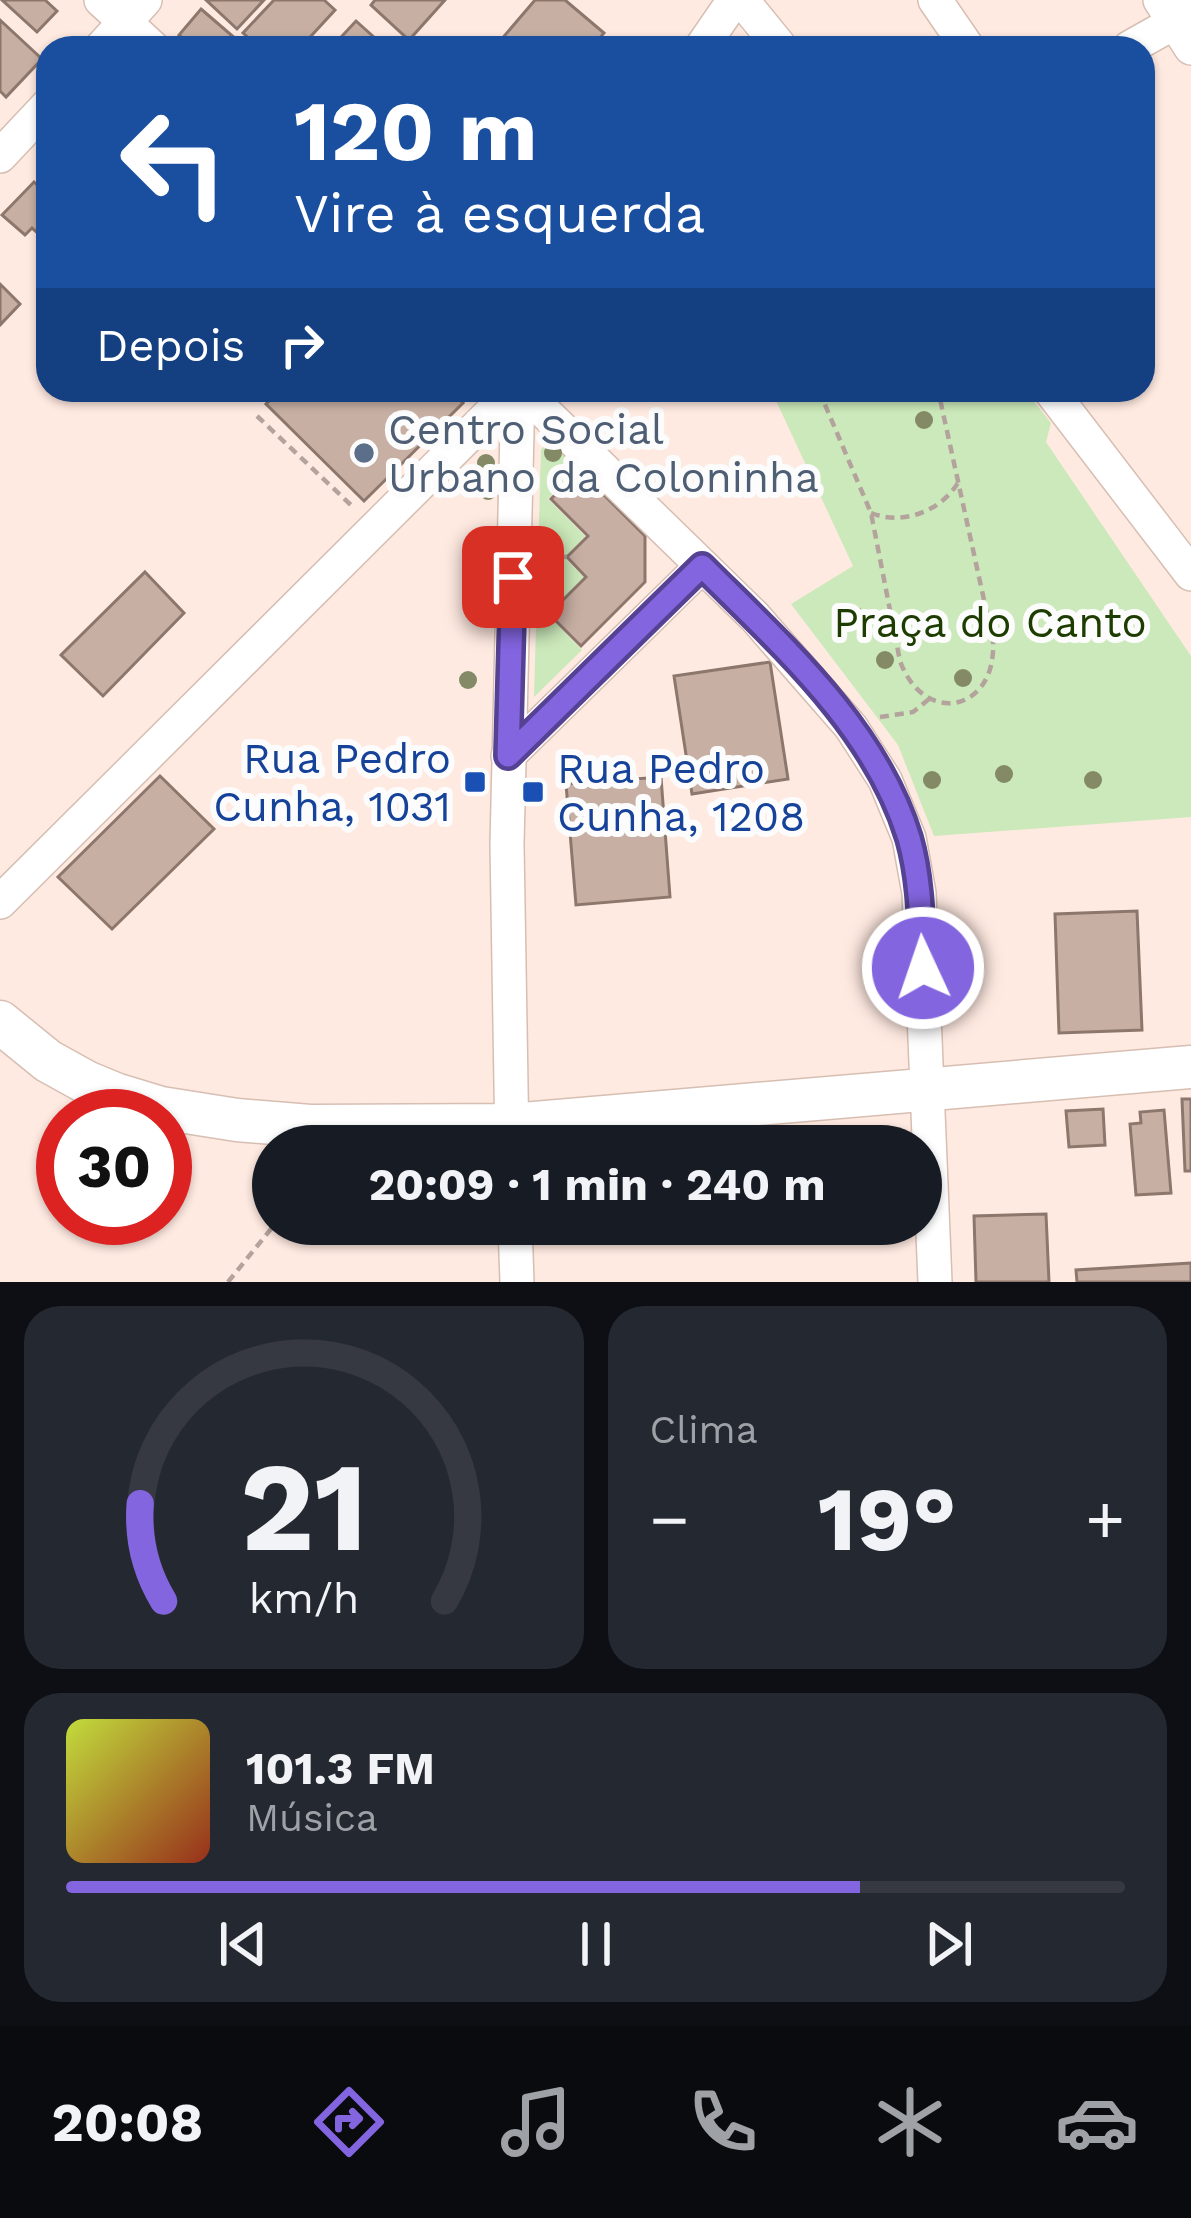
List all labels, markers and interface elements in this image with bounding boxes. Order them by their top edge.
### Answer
text: 120 m [294,82,537,180]
icon: left [96,84,252,240]
text: Vire à esquerda [294,182,705,245]
icon: right [269,312,335,378]
text: Depois [96,319,245,372]
place label: Centro Social Urbano da Coloninha [388,405,819,502]
marker: Centro Social Urbano da Coloninha [351,440,377,466]
pin [462,526,564,628]
icon: arrive [480,544,546,610]
park label: Praça do Canto [833,598,1147,647]
place label: Rua Pedro Cunha, 1031 [213,734,451,831]
place label: Rua Pedro Cunha, 1208 [557,744,805,841]
marker: Rua Pedro Cunha, 1031 [462,769,488,795]
marker: Rua Pedro Cunha, 1208 [520,779,546,805]
position arrow [860,905,986,1031]
speed limit sign: 30 [36,1089,192,1245]
text: 20:09 · 1 min · 240 m [368,1158,826,1211]
text: Clima [650,1407,758,1452]
text: 21 [240,1434,368,1580]
text: 19° [818,1466,957,1572]
text: − [650,1481,689,1558]
text: + [1085,1481,1125,1558]
text: km/h [248,1572,359,1622]
text: 101.3 FM [246,1742,435,1795]
text: Música [246,1795,378,1840]
icon: previous [210,1911,276,1977]
icon: pause [563,1911,629,1977]
icon: next [916,1911,982,1977]
icon: directions [307,2080,391,2164]
icon: music [494,2080,578,2164]
icon: phone [681,2080,765,2164]
icon: climate [868,2080,952,2164]
icon: car [1055,2080,1139,2164]
text: 20:08 [52,2091,203,2154]

